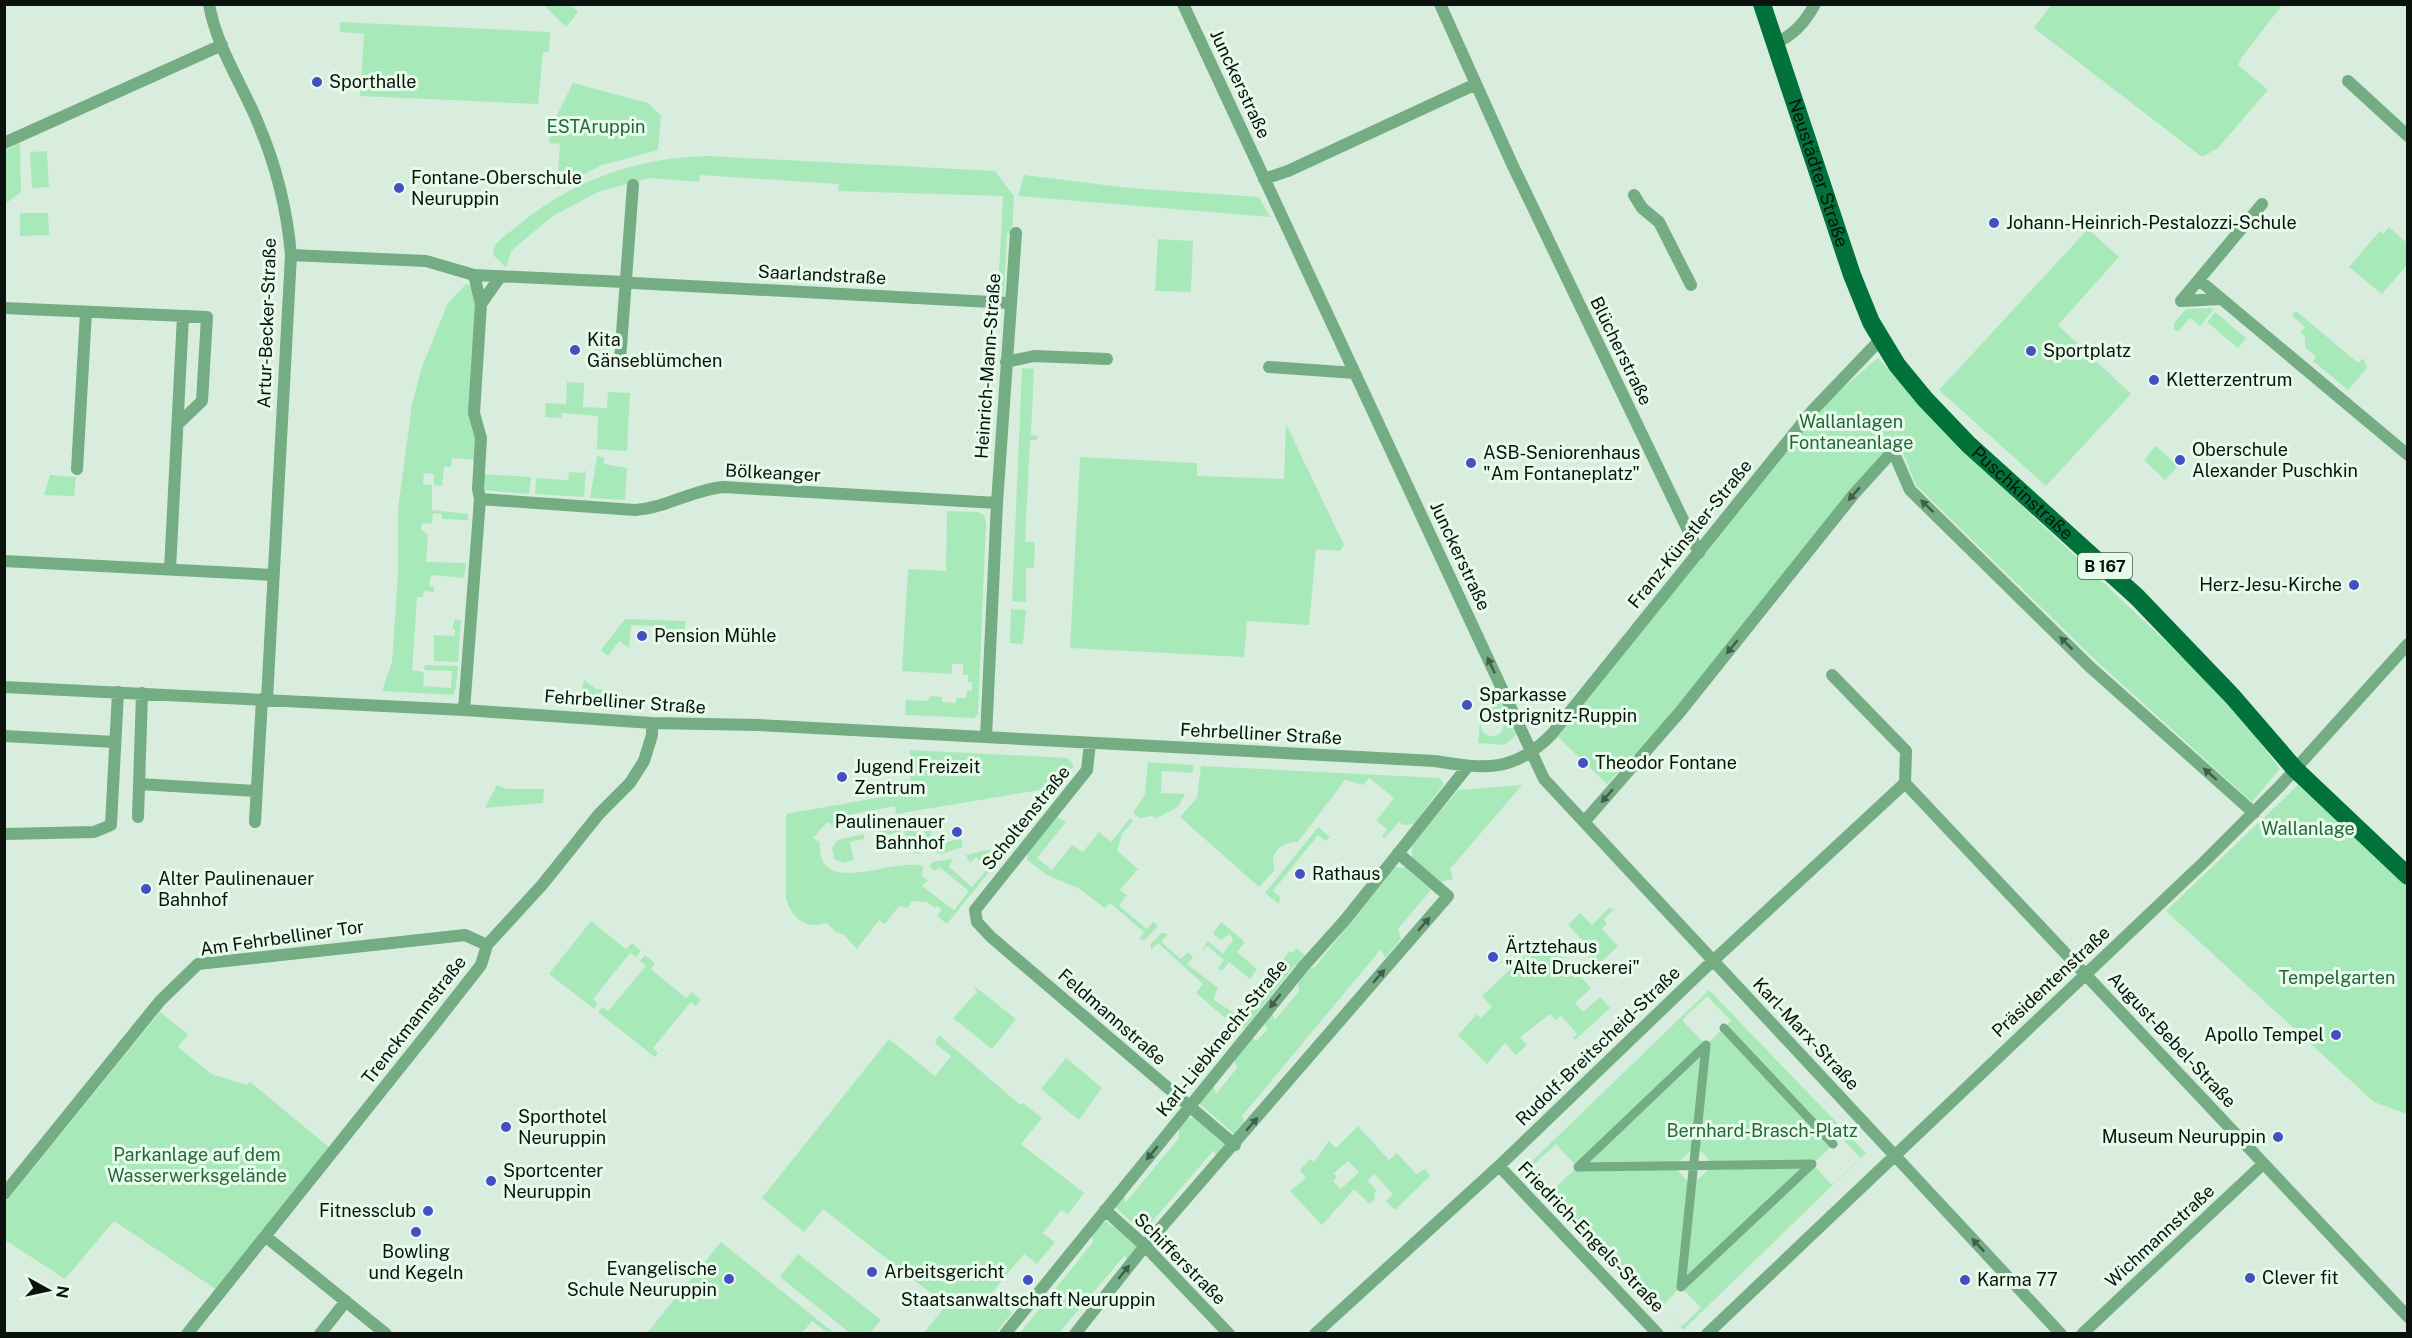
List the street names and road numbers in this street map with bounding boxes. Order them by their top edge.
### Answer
street label: Junckerstraße [1206,26,1275,142]
street label: Neustädter Straße [1784,96,1853,250]
street label: Artur-Becker-Straße [253,237,280,409]
street label: Saarlandstraße [757,261,887,288]
street label: Heinrich-Mann-Straße [971,272,1004,460]
street label: Blücherstraße [1586,293,1657,409]
street label: Puschkinstraße [1968,442,2078,544]
street label: Franz-Künstler-Straße [1623,455,1756,612]
street label: Bölkeanger [725,460,821,485]
street label: Junckerstraße [1426,498,1495,614]
road number: B 167 [2078,553,2132,579]
street label: Fehrbelliner Straße [543,685,707,718]
street label: Fehrbelliner Straße [1179,719,1343,748]
street label: Scholtenstraße [977,761,1074,874]
street label: Am Fehrbelliner Tor [199,916,365,959]
street label: Präsidentenstraße [1987,922,2114,1042]
street label: Trenckmannstraße [357,951,470,1088]
street label: Karl-Liebknecht-Straße [1152,955,1292,1121]
street label: Rudolf-Breitscheid-Straße [1511,962,1684,1130]
street label: Feldmannstraße [1054,964,1171,1069]
street label: August-Bebel-Straße [2104,968,2241,1112]
street label: Karl-Marx-Straße [1749,973,1864,1094]
street label: Friedrich-Engels-Straße [1514,1157,1669,1316]
street label: Wichmannstraße [2101,1180,2218,1291]
street label: Schifferstraße [1130,1209,1230,1309]

